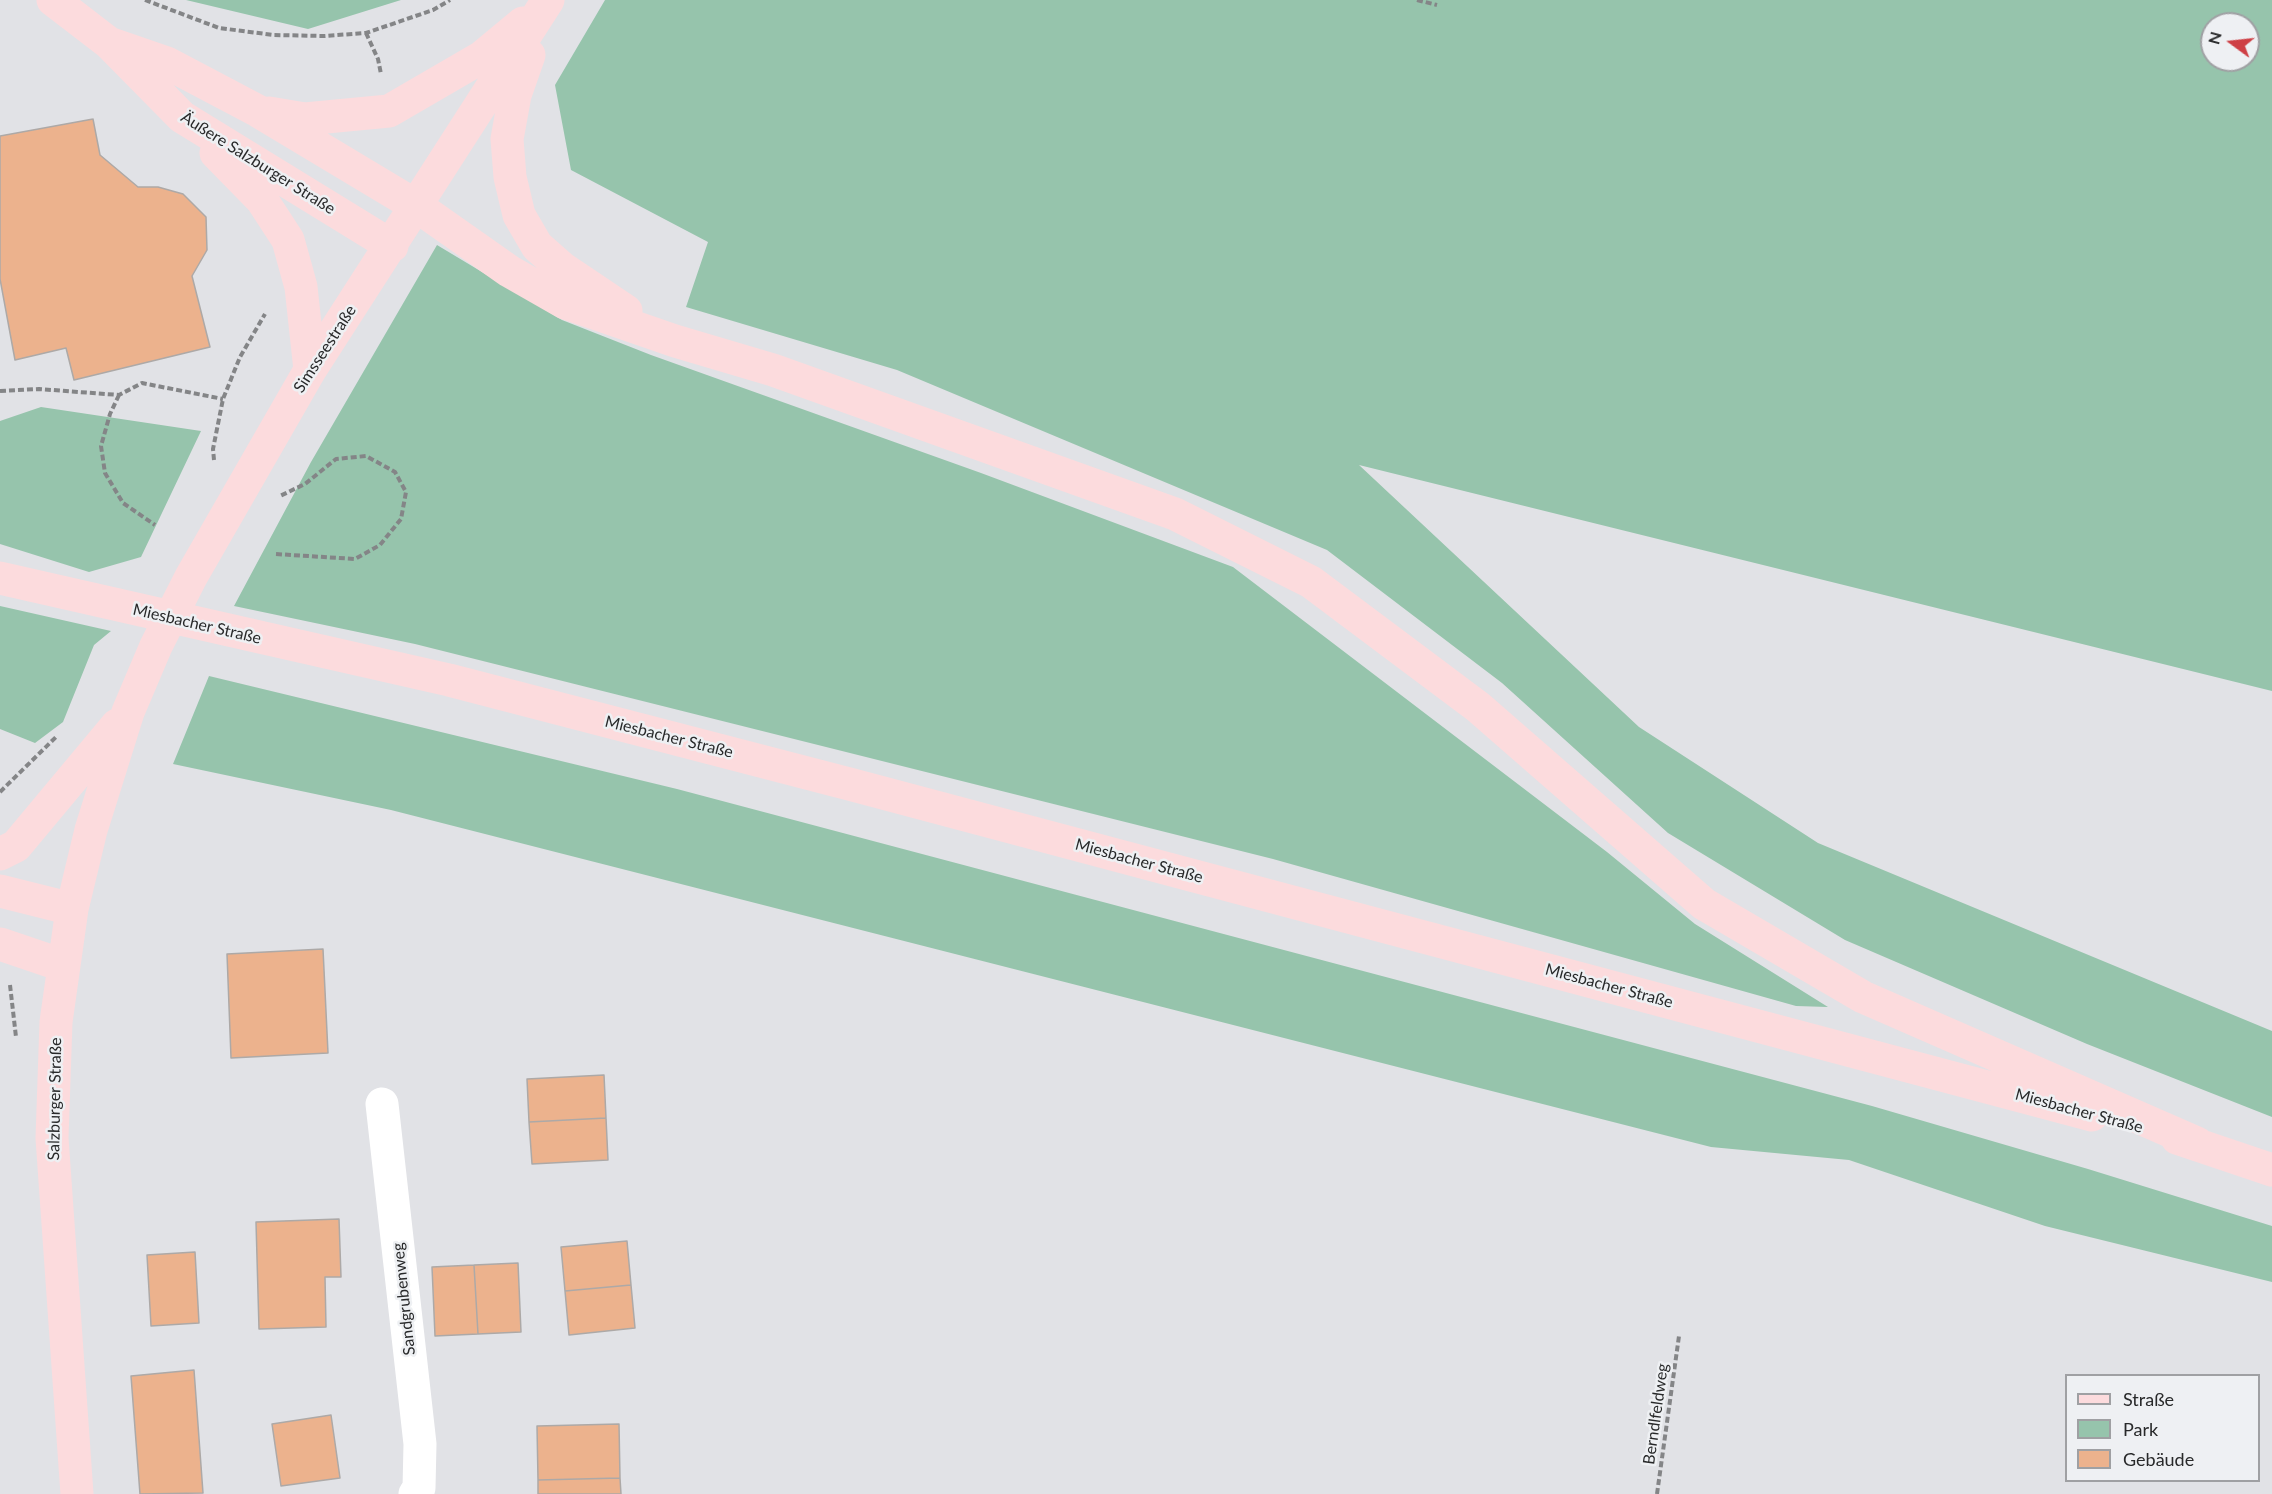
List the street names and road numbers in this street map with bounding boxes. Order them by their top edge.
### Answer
street label: Äußere Salzburger Straße [177,108,339,218]
street label: Simsseestraße [290,302,360,396]
street label: Miesbacher Straße [131,600,263,648]
street label: Miesbacher Straße [603,712,735,762]
street label: Miesbacher Straße [1073,835,1205,887]
street label: Miesbacher Straße [1543,960,1675,1012]
street label: Salzburger Straße [44,1037,66,1161]
street label: Miesbacher Straße [2013,1085,2145,1137]
street label: Sandgrubenweg [389,1242,419,1356]
street label: Berndlfeldweg [1639,1362,1673,1466]

